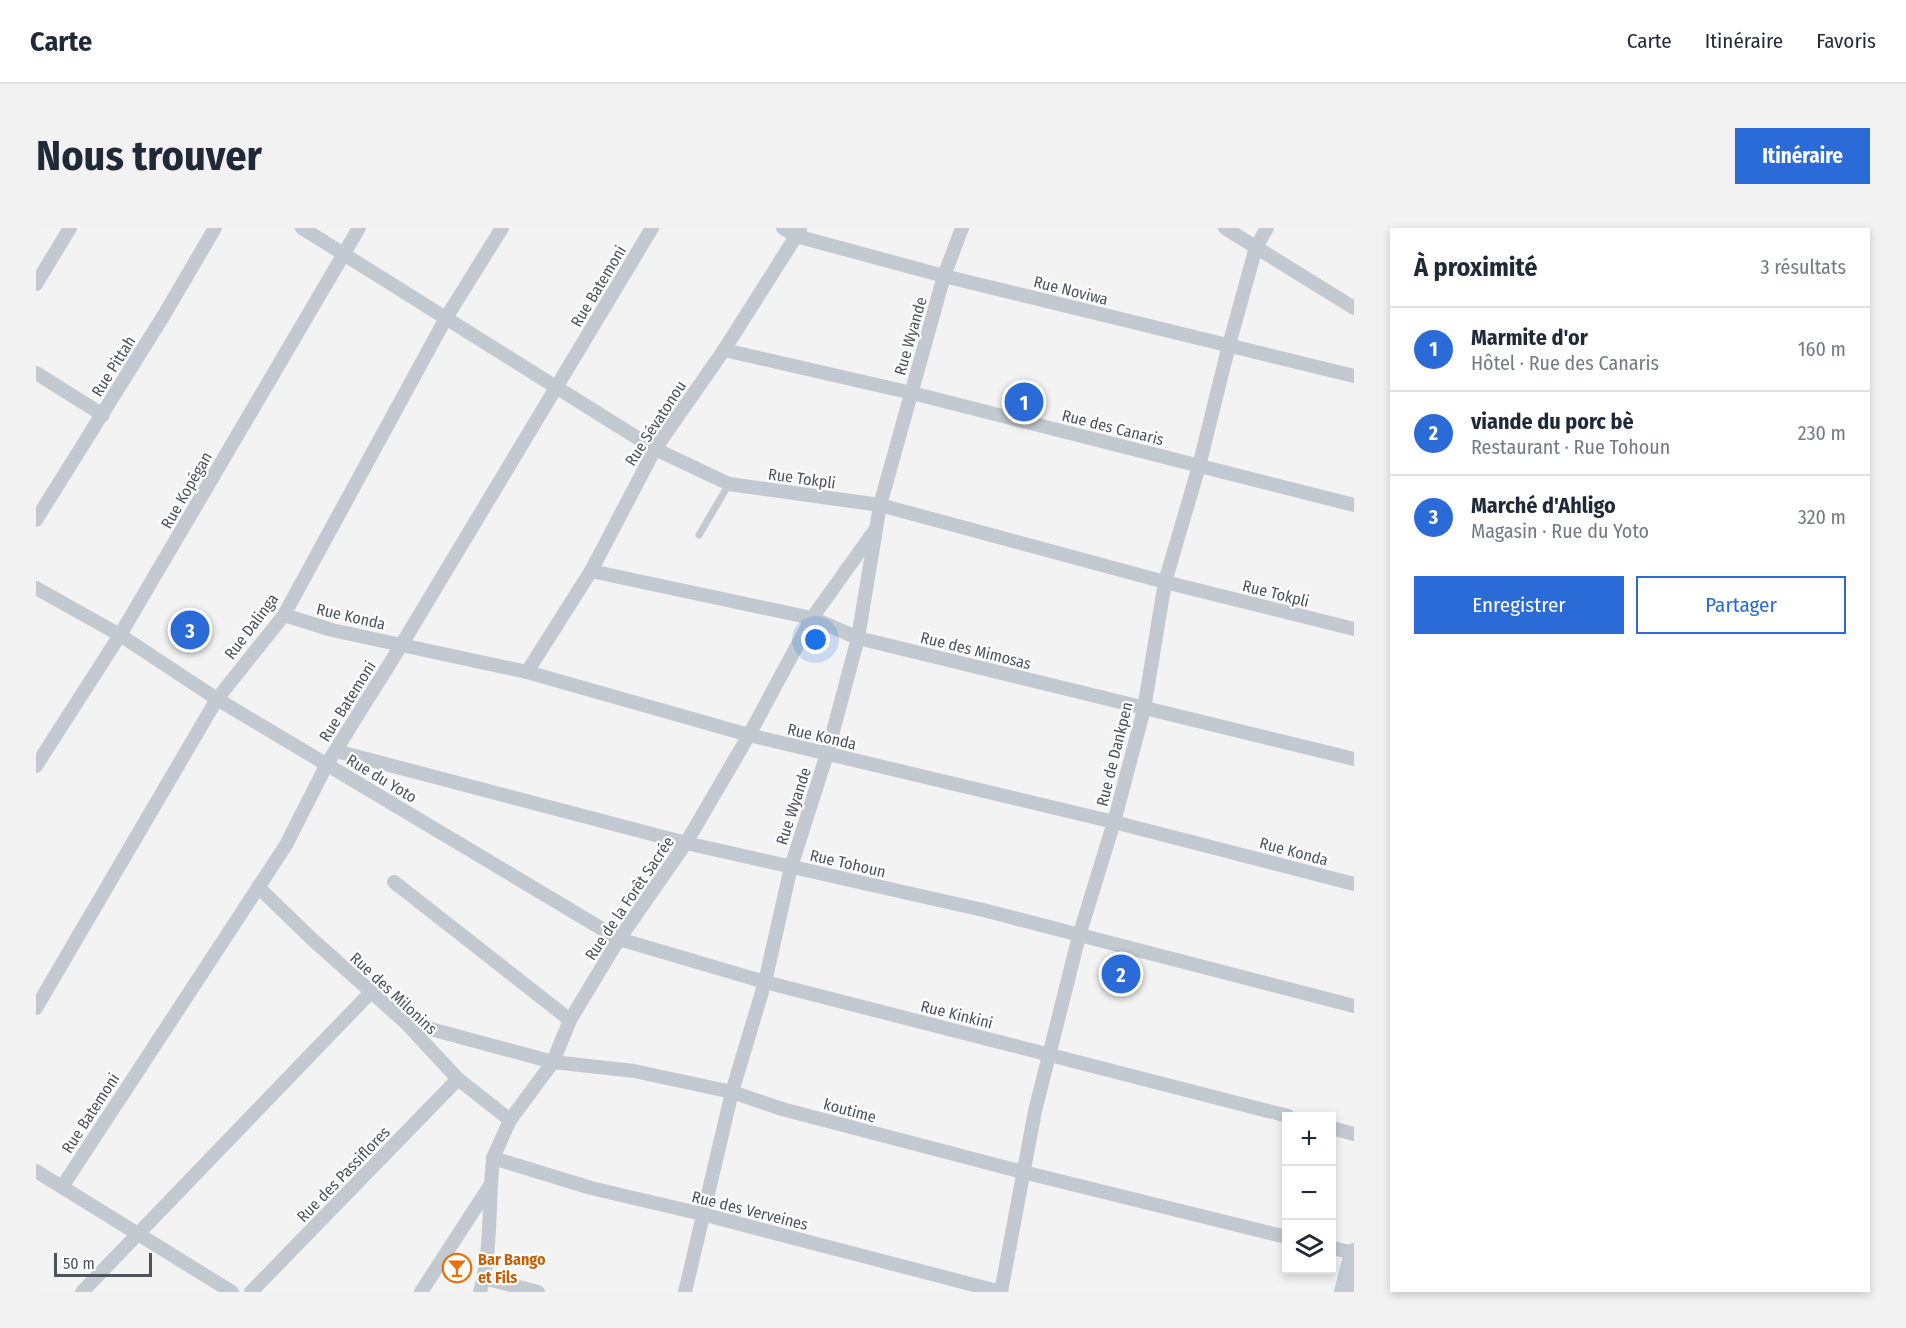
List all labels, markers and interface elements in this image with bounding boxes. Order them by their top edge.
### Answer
text: Carte [30,25,92,58]
text: Carte [1627,28,1672,54]
text: Itinéraire [1705,28,1783,54]
text: Favoris [1816,28,1876,54]
button: Itinéraire [1735,128,1870,184]
text: Nous trouver [36,131,262,181]
street label: Rue Batemoni [567,242,630,330]
text: À proximité [1414,252,1537,283]
text: 3 résultats [1760,255,1846,279]
street label: Rue Noviwa [1032,272,1110,309]
street label: Rue Wyande [890,295,931,377]
text: Marmite d'or [1471,324,1588,351]
street label: Rue Pittah [87,332,139,400]
text: 1 [1429,337,1438,361]
text: 160 m [1798,337,1846,361]
text: Hôtel · Rue des Canaris [1471,351,1659,375]
street label: Rue Sévatonou [621,377,690,469]
pin: 1 [1004,380,1044,424]
street label: Rue des Canaris [1060,406,1166,449]
text: viande du porc bè [1471,408,1634,435]
text: 2 [1429,421,1438,445]
text: 230 m [1798,421,1846,445]
text: Restaurant · Rue Tohoun [1471,435,1670,459]
street label: Rue Kopégan [157,449,216,532]
street label: Rue Tokpli [767,464,837,493]
text: Marché d'Ahligo [1471,492,1616,519]
text: 3 [1429,505,1438,529]
text: 320 m [1798,505,1846,529]
text: Magasin · Rue du Yoto [1471,519,1649,543]
street label: Rue Tokpli [1241,576,1311,611]
button: Enregistrer [1414,576,1624,634]
button: Partager [1636,576,1846,634]
street label: Rue Dalinga [221,590,282,663]
street label: Rue Konda [315,599,387,634]
pin: 3 [170,608,210,652]
your location [801,625,830,654]
street label: Rue des Mimosas [919,628,1033,673]
street label: Rue Batemoni [315,657,380,745]
street label: Rue de Dankpen [1092,700,1137,808]
street label: Rue Konda [786,719,858,754]
street label: Rue du Yoto [343,750,420,807]
street label: Rue Wyande [772,765,815,847]
street label: Rue de la Forêt Sacrée [581,833,678,964]
street label: Rue Konda [1257,833,1330,870]
street label: Rue Tohoun [808,846,888,881]
street label: Rue des Milonins [346,948,441,1038]
pin: 2 [1102,952,1140,996]
street label: Rue Kinkini [919,996,995,1033]
street label: Rue Batemoni [58,1070,123,1157]
street label: koutime [822,1094,878,1127]
map controls [1282,1112,1336,1274]
button: + [1282,1112,1336,1166]
street label: Rue des Passiflores [293,1122,394,1226]
button: − [1282,1166,1336,1220]
street label: Rue des Verveines [690,1187,810,1234]
button: layers [1282,1220,1336,1274]
scale bar [54,1250,152,1278]
place label: Bar Bango et Fils [478,1250,546,1287]
bar icon: Bar Bango et Fils [441,1252,473,1284]
text: 50 m [63,1254,95,1273]

